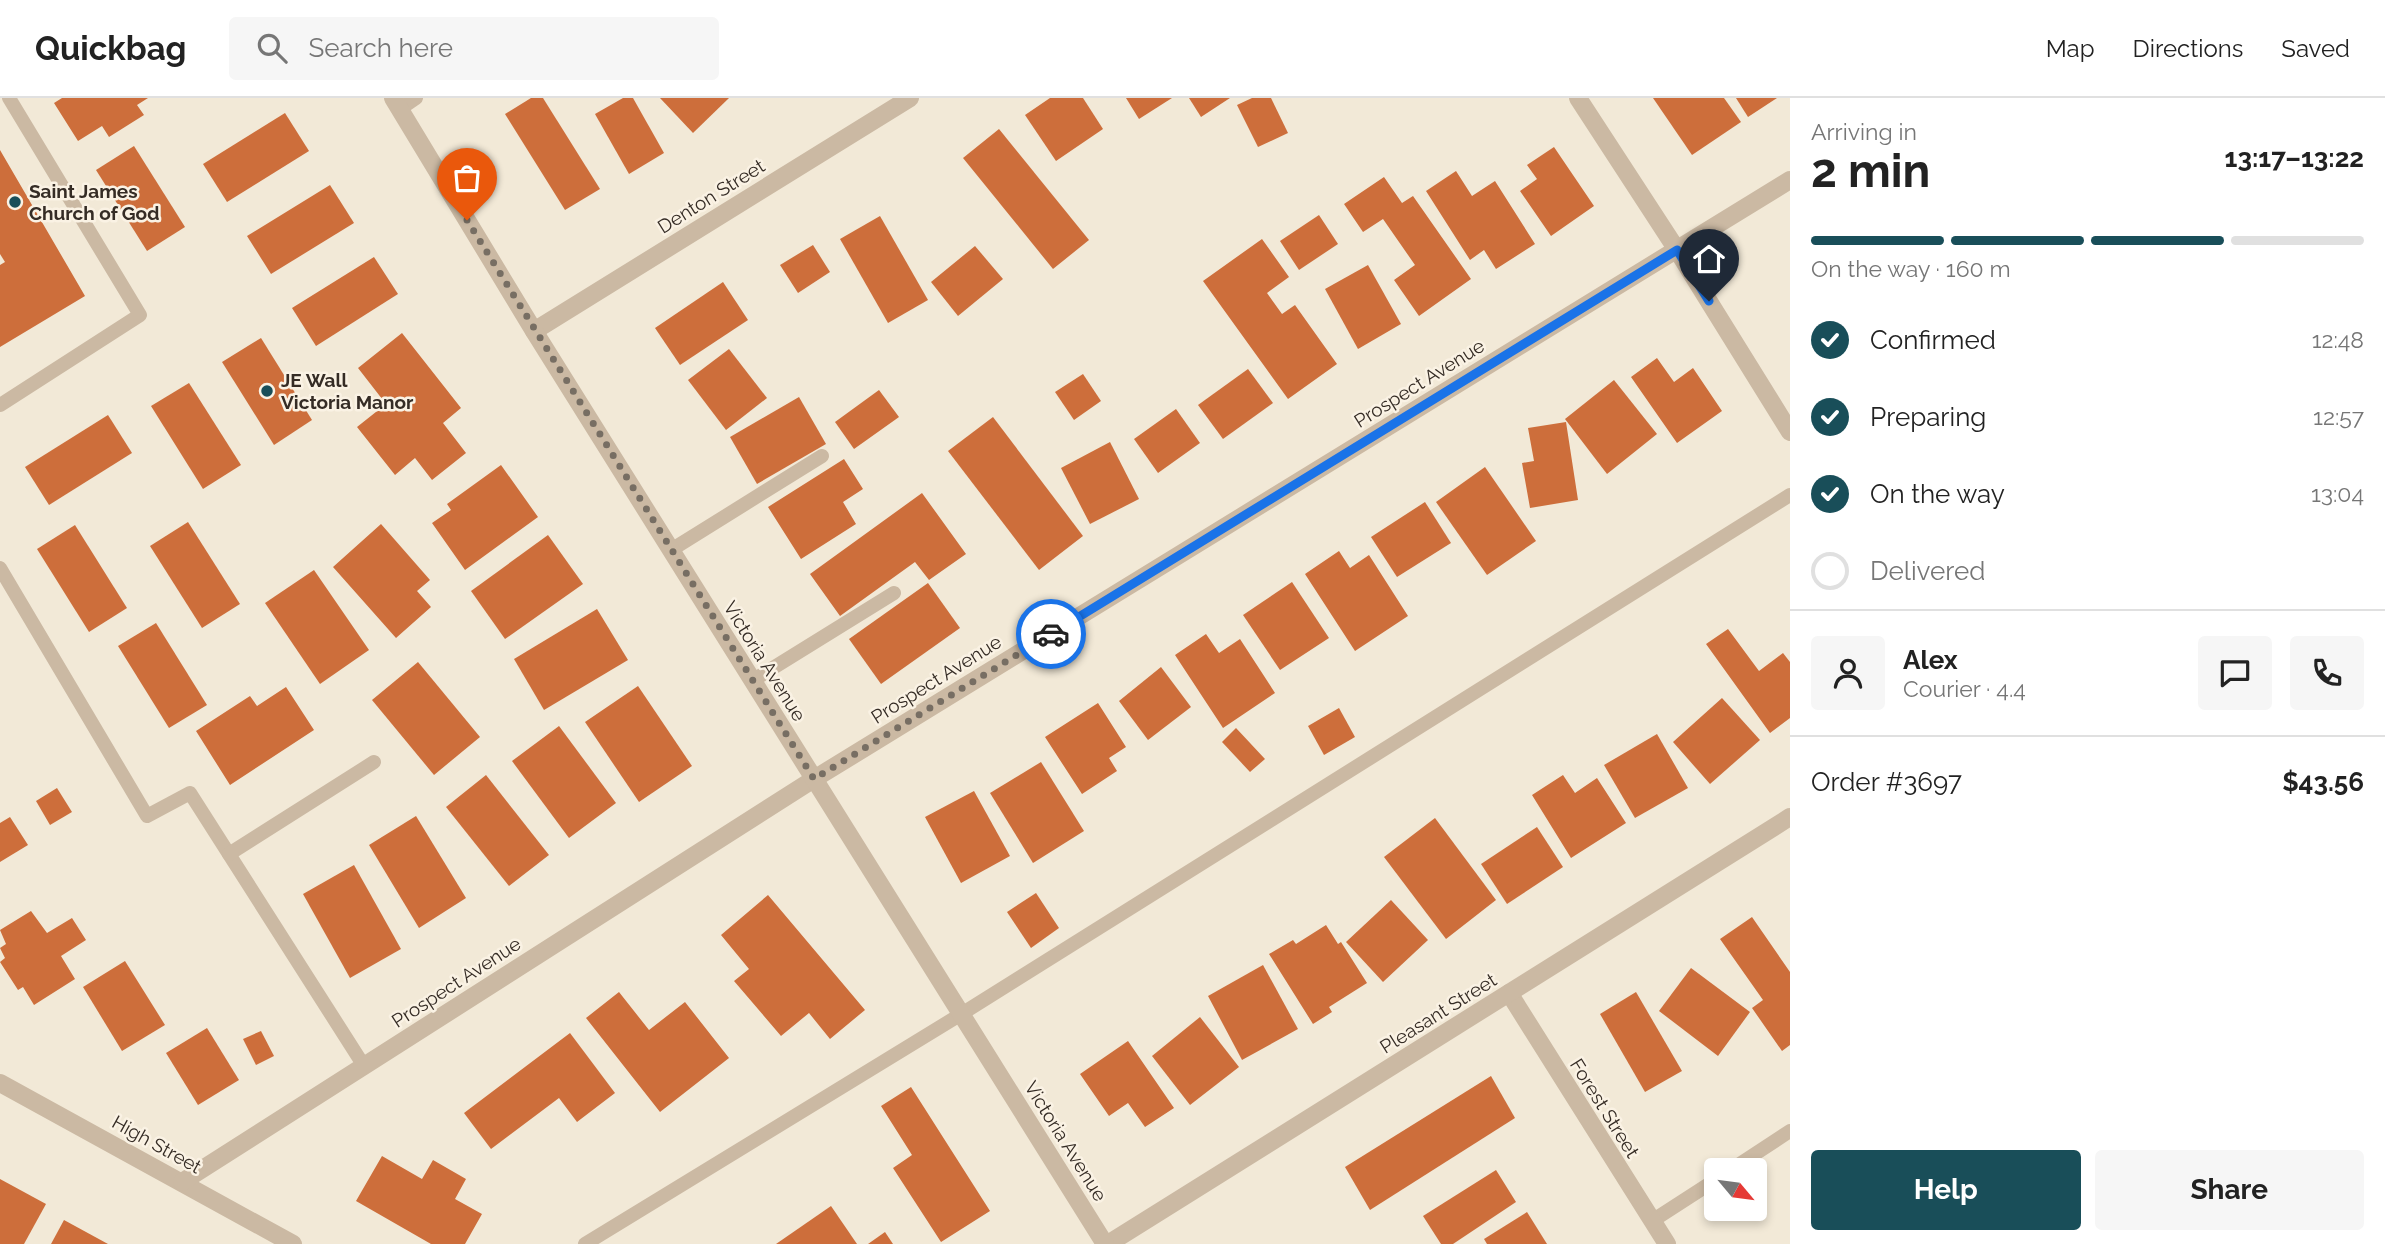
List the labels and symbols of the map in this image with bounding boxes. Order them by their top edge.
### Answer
pin [437,148,497,220]
street label: Denton Street [654,154,769,238]
place label: Saint James Church of God [29,180,159,224]
marker: Saint James Church of God [7,194,23,210]
pin [1679,229,1739,301]
street label: Prospect Avenue [1350,334,1488,432]
place label: JE Wall Victoria Manor [281,369,414,413]
marker: JE Wall Victoria Manor [259,383,275,399]
street label: Victoria Avenue [719,597,811,725]
courier [1016,599,1086,669]
street label: Prospect Avenue [867,630,1005,728]
street label: Prospect Avenue [387,932,525,1032]
street label: Pleasant Street [1376,968,1501,1058]
street label: Forest Street [1566,1054,1644,1162]
street label: Victoria Avenue [1020,1077,1112,1205]
street label: High Street [109,1110,206,1178]
north arrow [1704,1158,1768,1222]

